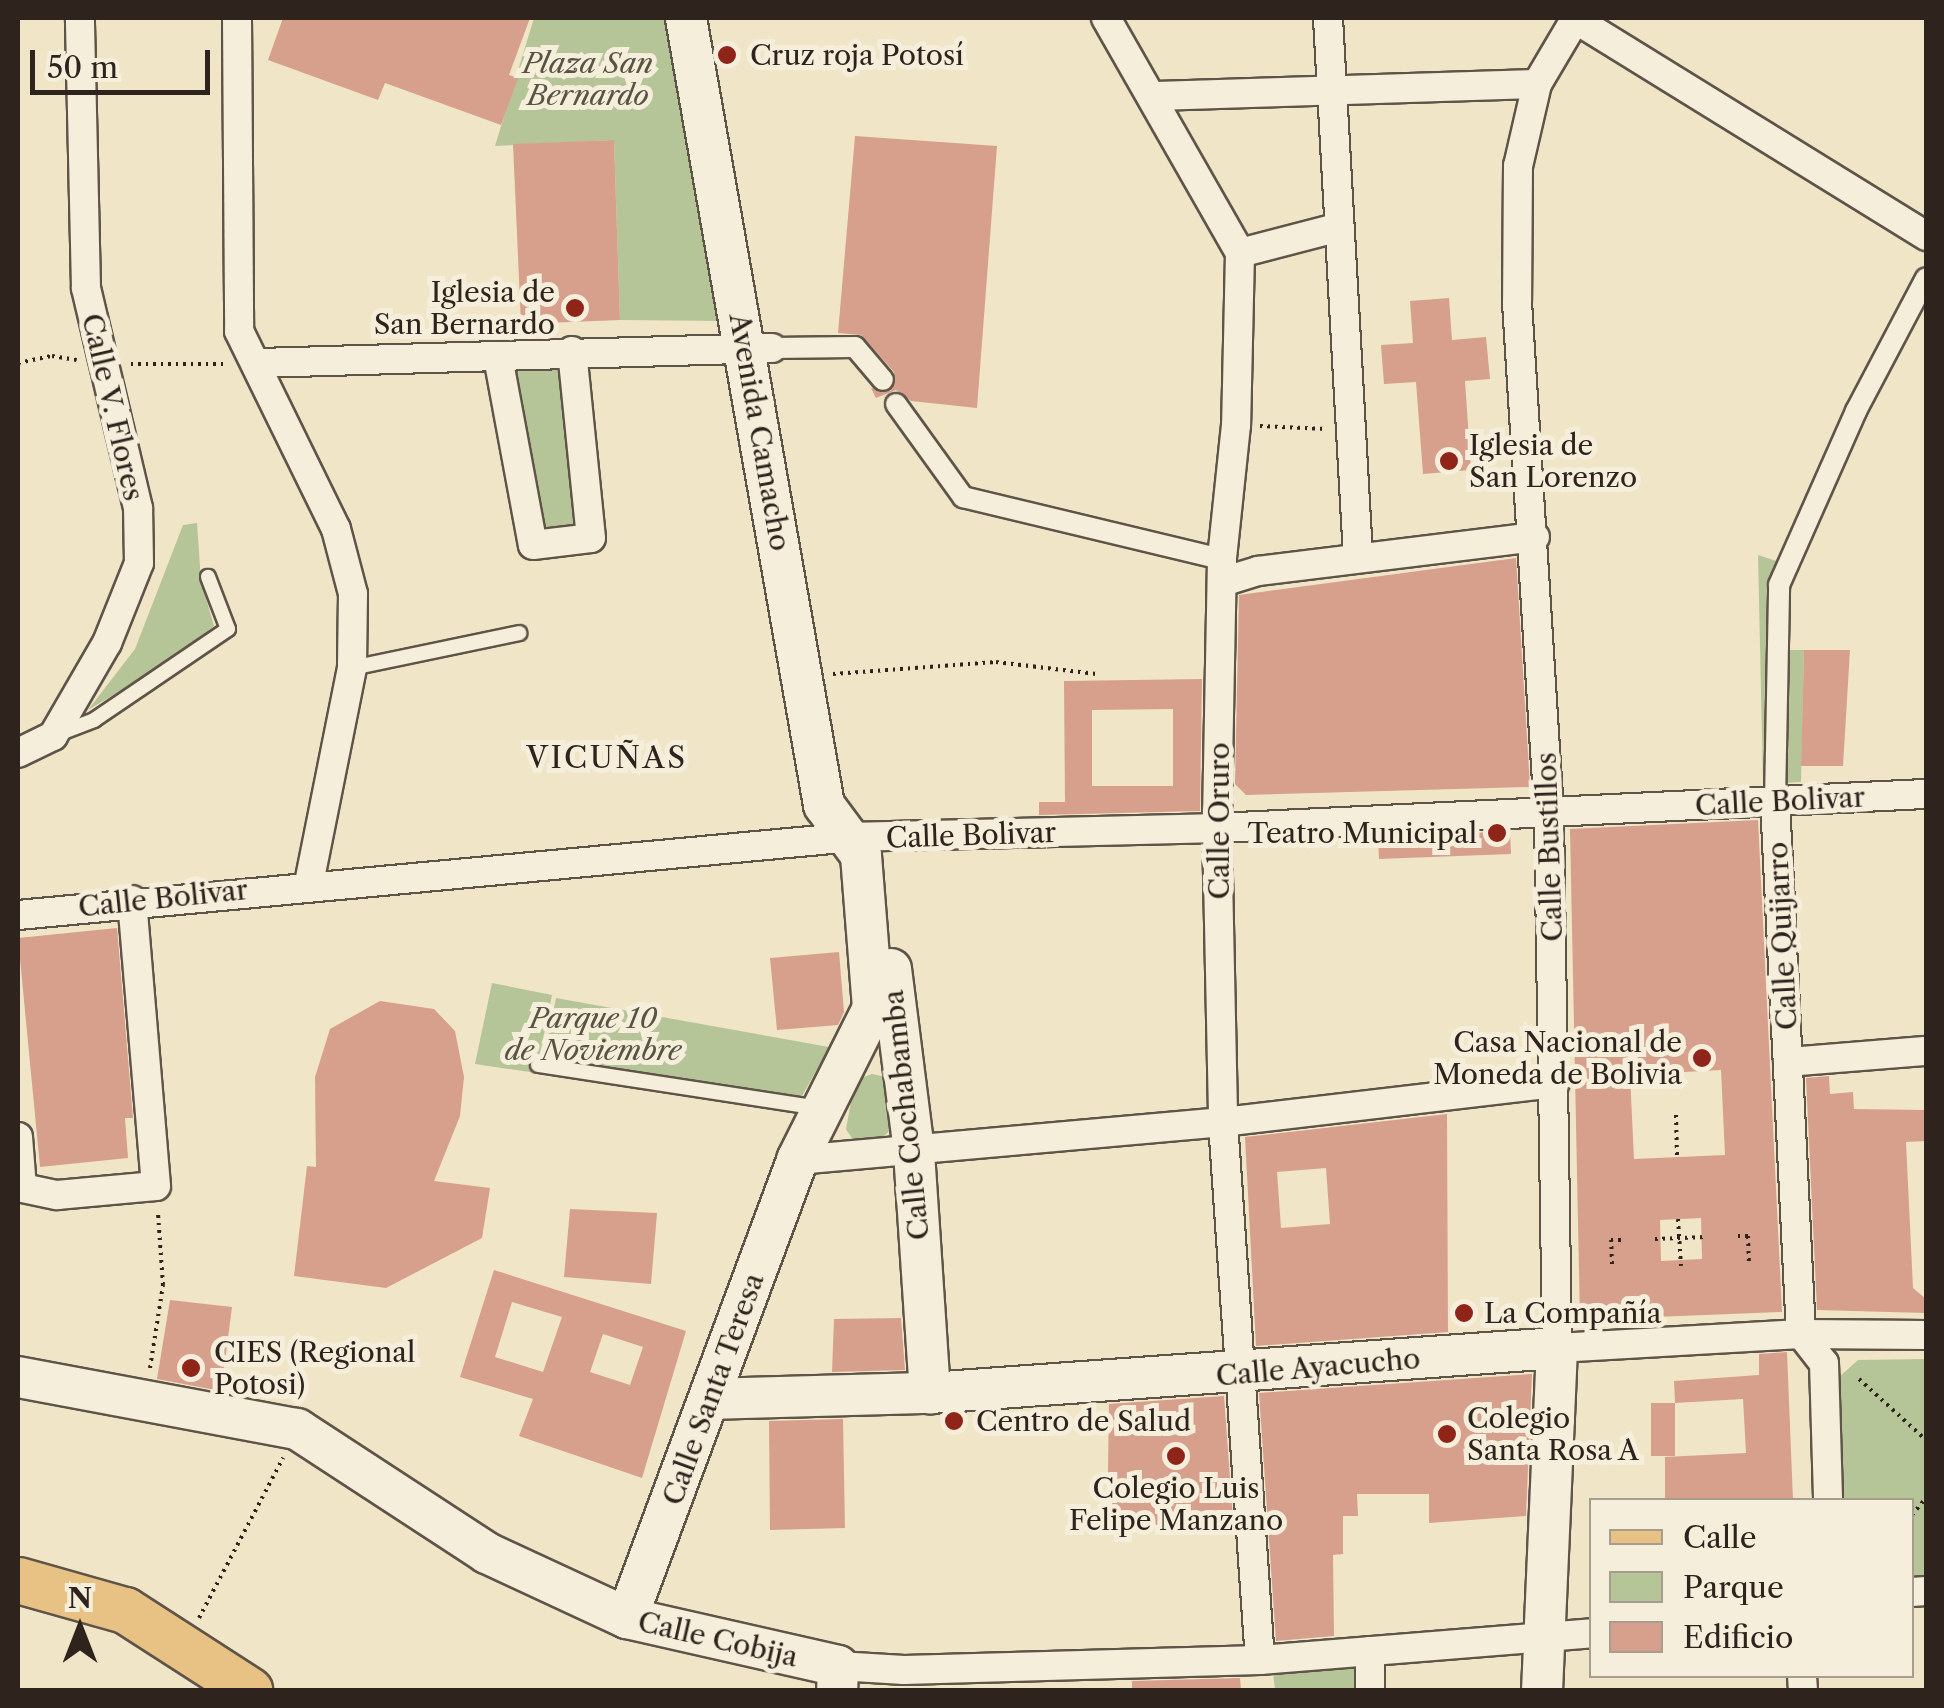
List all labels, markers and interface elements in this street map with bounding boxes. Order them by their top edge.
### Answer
scale bar [35,30,215,92]
place label: Cruz roja Potosí [750,38,964,72]
marker: Cruz roja Potosí [714,42,740,68]
park label: Plaza San Bernardo [523,46,653,112]
text: 50 m [47,49,118,86]
place label: Iglesia de San Bernardo [374,275,555,341]
marker: Iglesia de San Bernardo [564,297,586,319]
street label: Calle V. Flores [75,310,151,504]
street label: Avenida Camacho [723,310,797,554]
place label: Iglesia de San Lorenzo [1469,428,1637,494]
marker: Iglesia de San Lorenzo [1438,450,1460,472]
district label: VICUÑAS [526,740,688,776]
street label: Calle Oruro [1202,742,1236,900]
street label: Calle Bustillos [1529,752,1569,942]
street label: Calle Bolivar [1694,780,1866,822]
street label: Calle Bolivar [885,815,1057,855]
place label: Teatro Municipal [1248,816,1477,850]
marker: Teatro Municipal [1486,822,1508,844]
street label: Calle Quijarro [1760,841,1804,1031]
street label: Calle Bolivar [77,872,249,924]
street label: Calle Cochabamba [876,988,936,1242]
park label: Parque 10 de Noviembre [505,1001,681,1067]
place label: Casa Nacional de Moneda de Bolivia [1433,1025,1682,1091]
marker: Casa Nacional de Moneda de Bolivia [1691,1047,1713,1069]
street label: Calle Santa Teresa [655,1268,771,1510]
place label: La Compañía [1484,1296,1662,1330]
marker: La Compañía [1453,1302,1475,1324]
place label: CIES (Regional Potosi) [214,1335,415,1401]
street label: Calle Ayacucho [1214,1341,1422,1393]
marker: CIES (Regional Potosi) [178,1355,204,1381]
place label: Colegio Santa Rosa A [1467,1401,1641,1467]
place label: Centro de Salud [976,1404,1191,1438]
marker: Centro de Salud [941,1408,967,1434]
marker: Colegio Santa Rosa A [1436,1423,1458,1445]
marker: Colegio Luis Felipe Manzano [1165,1445,1187,1467]
place label: Colegio Luis Felipe Manzano [1069,1471,1283,1537]
legend [1589,1498,1914,1678]
text: Calle [1683,1519,1757,1556]
text: Parque [1683,1569,1784,1606]
north arrow [30,1578,130,1678]
text: N [68,1581,92,1615]
street label: Calle Cobija [635,1604,801,1674]
text: Edificio [1683,1619,1793,1656]

